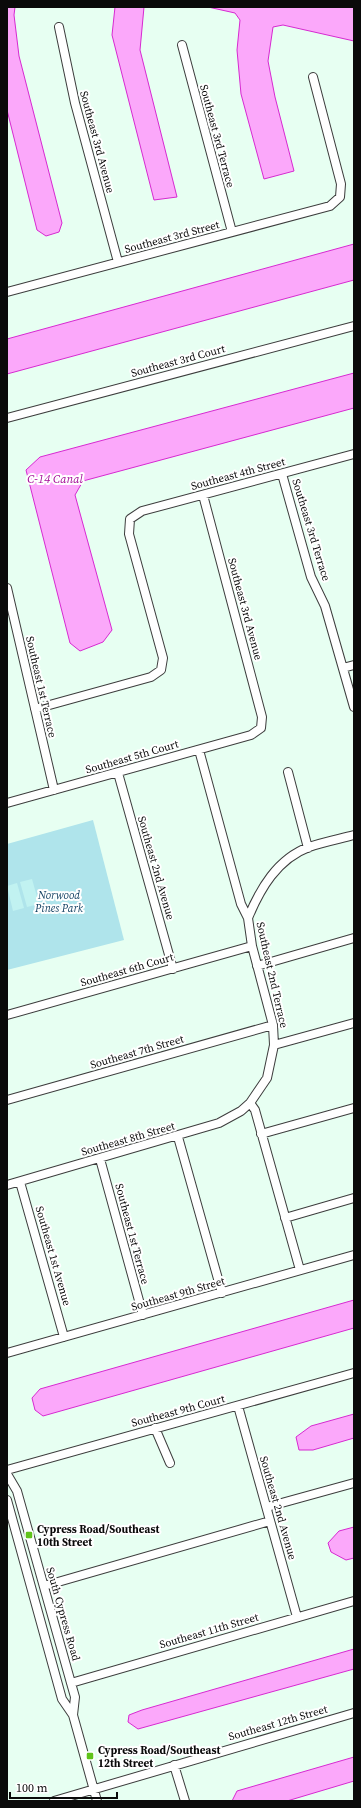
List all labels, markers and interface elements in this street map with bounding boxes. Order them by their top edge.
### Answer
street label: Southeast 3rd Terrace [196,83,238,190]
street label: Southeast 3rd Avenue [76,89,118,195]
street label: Southeast 3rd Street [123,217,221,257]
street label: Southeast 3rd Court [129,341,227,381]
street label: Southeast 4th Street [189,454,287,494]
water label: C-14 Canal [27,471,83,487]
street label: Southeast 3rd Terrace [288,477,334,583]
street label: Southeast 3rd Avenue [224,556,266,662]
street label: Southeast 1st Terrace [22,635,60,740]
street label: Southeast 5th Court [84,736,181,777]
street label: Southeast 2nd Avenue [134,814,178,922]
park label: Norwood Pines Park [34,888,84,916]
street label: Southeast 2nd Terrace [253,921,292,1030]
street label: Southeast 6th Court [79,949,176,990]
street label: Southeast 7th Street [88,1031,186,1073]
street label: Southeast 8th Street [79,1118,177,1160]
street label: Southeast 1st Terrace [111,1182,153,1286]
street label: Southeast 1st Avenue [32,1205,74,1308]
street label: Southeast 9th Street [129,1273,227,1315]
street label: Southeast 9th Court [130,1391,227,1431]
street label: Southeast 2nd Avenue [256,1454,300,1562]
place label: Cypress Road/Southeast 10th Street [37,1522,160,1550]
marker: Cypress Road/Southeast 10th Street [24,1530,34,1540]
street label: South Cypress Road [42,1565,84,1663]
street label: Southeast 11th Street [158,1610,261,1652]
street label: Southeast 12th Street [227,1702,330,1744]
place label: Cypress Road/Southeast 12th Street [98,1743,221,1771]
marker: Cypress Road/Southeast 12th Street [85,1751,95,1761]
scale bar [10,1774,117,1800]
text: 100 m [16,1780,48,1796]

